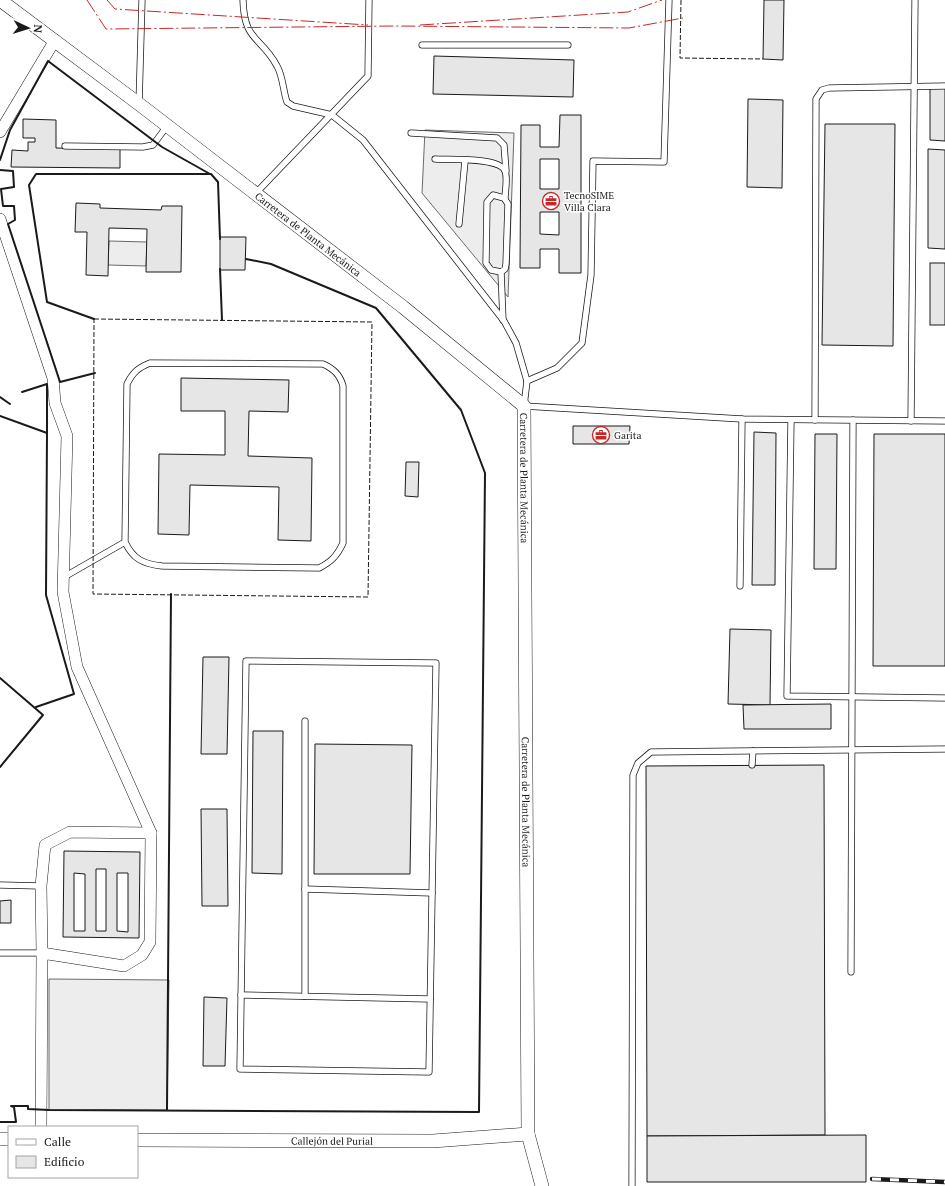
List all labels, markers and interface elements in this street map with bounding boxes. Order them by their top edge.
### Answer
north arrow [8,8,48,48]
text: N [31,24,45,34]
street label: Carretera de Planta Mecánica [252,189,364,279]
place label: TecnoSIME Villa Clara [564,189,614,214]
office icon: TecnoSIME Villa Clara [541,191,561,211]
street label: Carretera de Planta Mecánica [518,413,531,543]
office icon: Garita [591,425,611,445]
place label: Garita [614,429,642,442]
street label: Carretera de Planta Mecánica [519,737,533,867]
legend [8,1126,138,1178]
text: Calle [44,1134,71,1149]
street label: Callejón del Purial [291,1134,373,1147]
text: Edificio [44,1154,85,1169]

